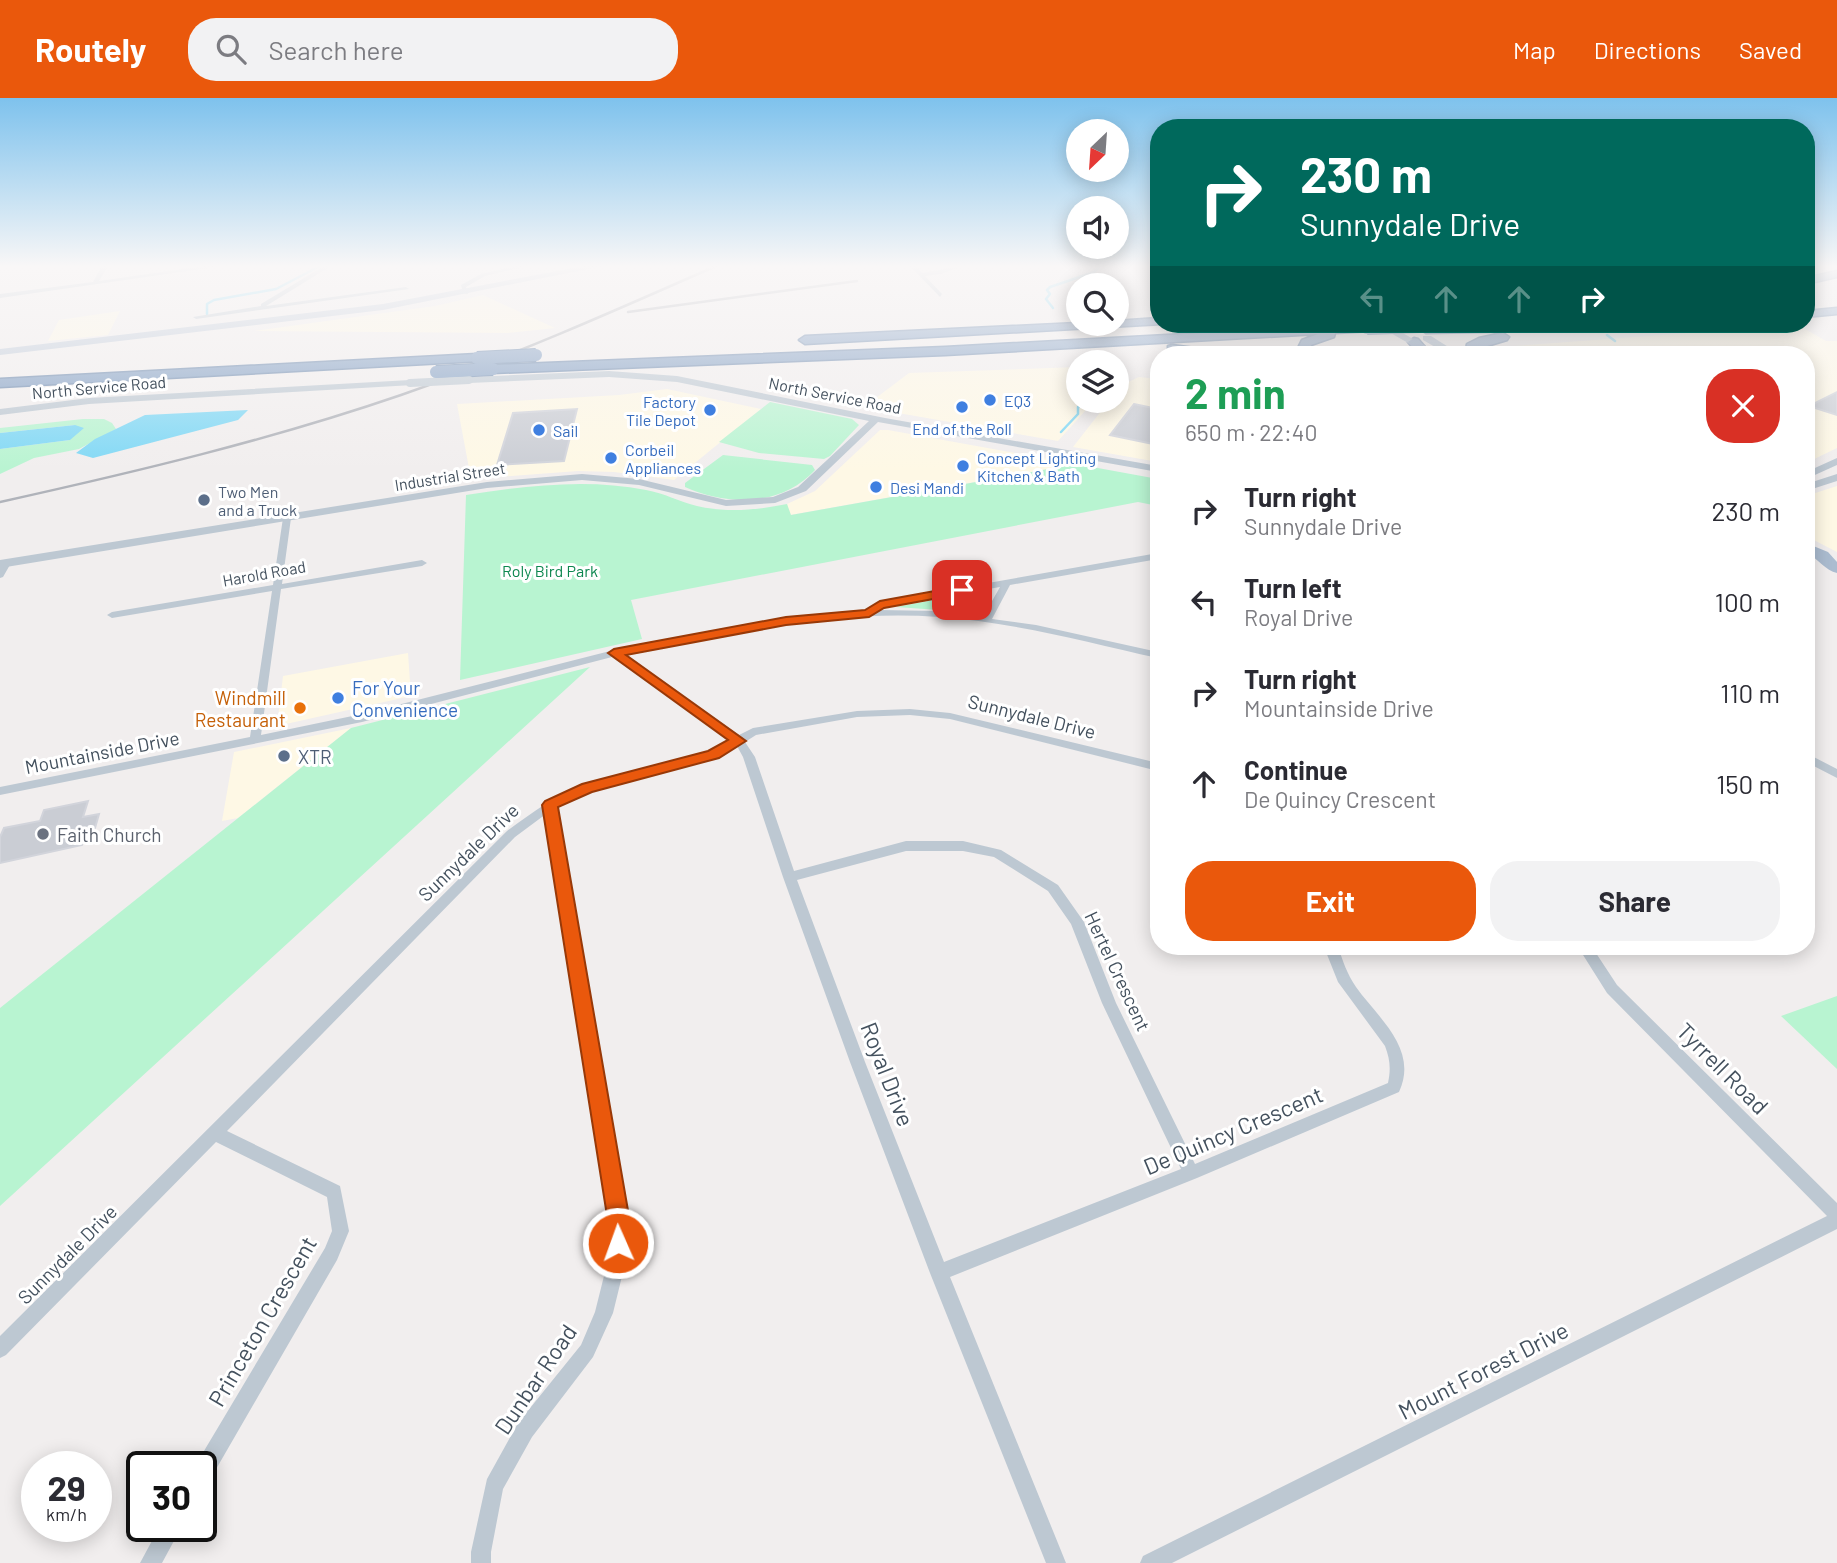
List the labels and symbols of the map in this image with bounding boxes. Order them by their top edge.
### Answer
north arrow [1066,119,1129,182]
street label: North Service Road [31,372,167,402]
street label: North Service Road [767,373,903,417]
place label: EQ3 [1004,391,1031,410]
place label: Factory Tile Depot [626,392,697,429]
marker: EQ3 [982,392,998,408]
marker: End of the Roll [954,399,970,415]
marker: Factory Tile Depot [702,402,718,418]
place label: End of the Roll [912,419,1012,438]
place label: Sail [553,421,578,440]
marker: Sail [531,422,547,438]
place label: Corbeil Appliances [625,440,701,477]
place label: Concept Lighting Kitchen & Bath [977,448,1096,485]
marker: Corbeil Appliances [603,450,619,466]
street label: Industrial Street [393,458,507,494]
marker: Concept Lighting Kitchen & Bath [955,458,971,474]
place label: Desi Mandi [890,478,964,497]
marker: Desi Mandi [868,479,884,495]
place label: Two Men and a Truck [218,482,297,519]
marker: Two Men and a Truck [196,492,212,508]
street label: Harold Road [221,556,307,590]
pin [932,560,992,620]
park label: Roly Bird Park [502,561,598,580]
place label: For Your Convenience [352,676,458,721]
place label: Windmill Restaurant [195,686,286,731]
street label: Sunnydale Drive [966,689,1098,743]
marker: For Your Convenience [330,690,346,706]
marker: Windmill Restaurant [292,700,308,716]
street label: Mountainside Drive [23,726,181,778]
place label: XTR [298,745,332,768]
marker: XTR [276,748,292,764]
street label: Sunnydale Drive [413,798,523,906]
place label: Faith Church [57,823,162,846]
marker: Faith Church [35,826,51,842]
street label: Hertel Crescent [1080,908,1156,1034]
street label: Tyrrell Road [1671,1016,1775,1120]
street label: Royal Drive [855,1018,921,1130]
street label: De Quincy Crescent [1139,1080,1327,1180]
street label: Sunnydale Drive [13,1200,121,1308]
position arrow [581,1206,655,1280]
street label: Princeton Crescent [202,1231,322,1411]
street label: Mount Forest Drive [1393,1315,1573,1425]
street label: Dunbar Road [488,1319,582,1439]
speed limit sign: 30 [126,1451,217,1542]

